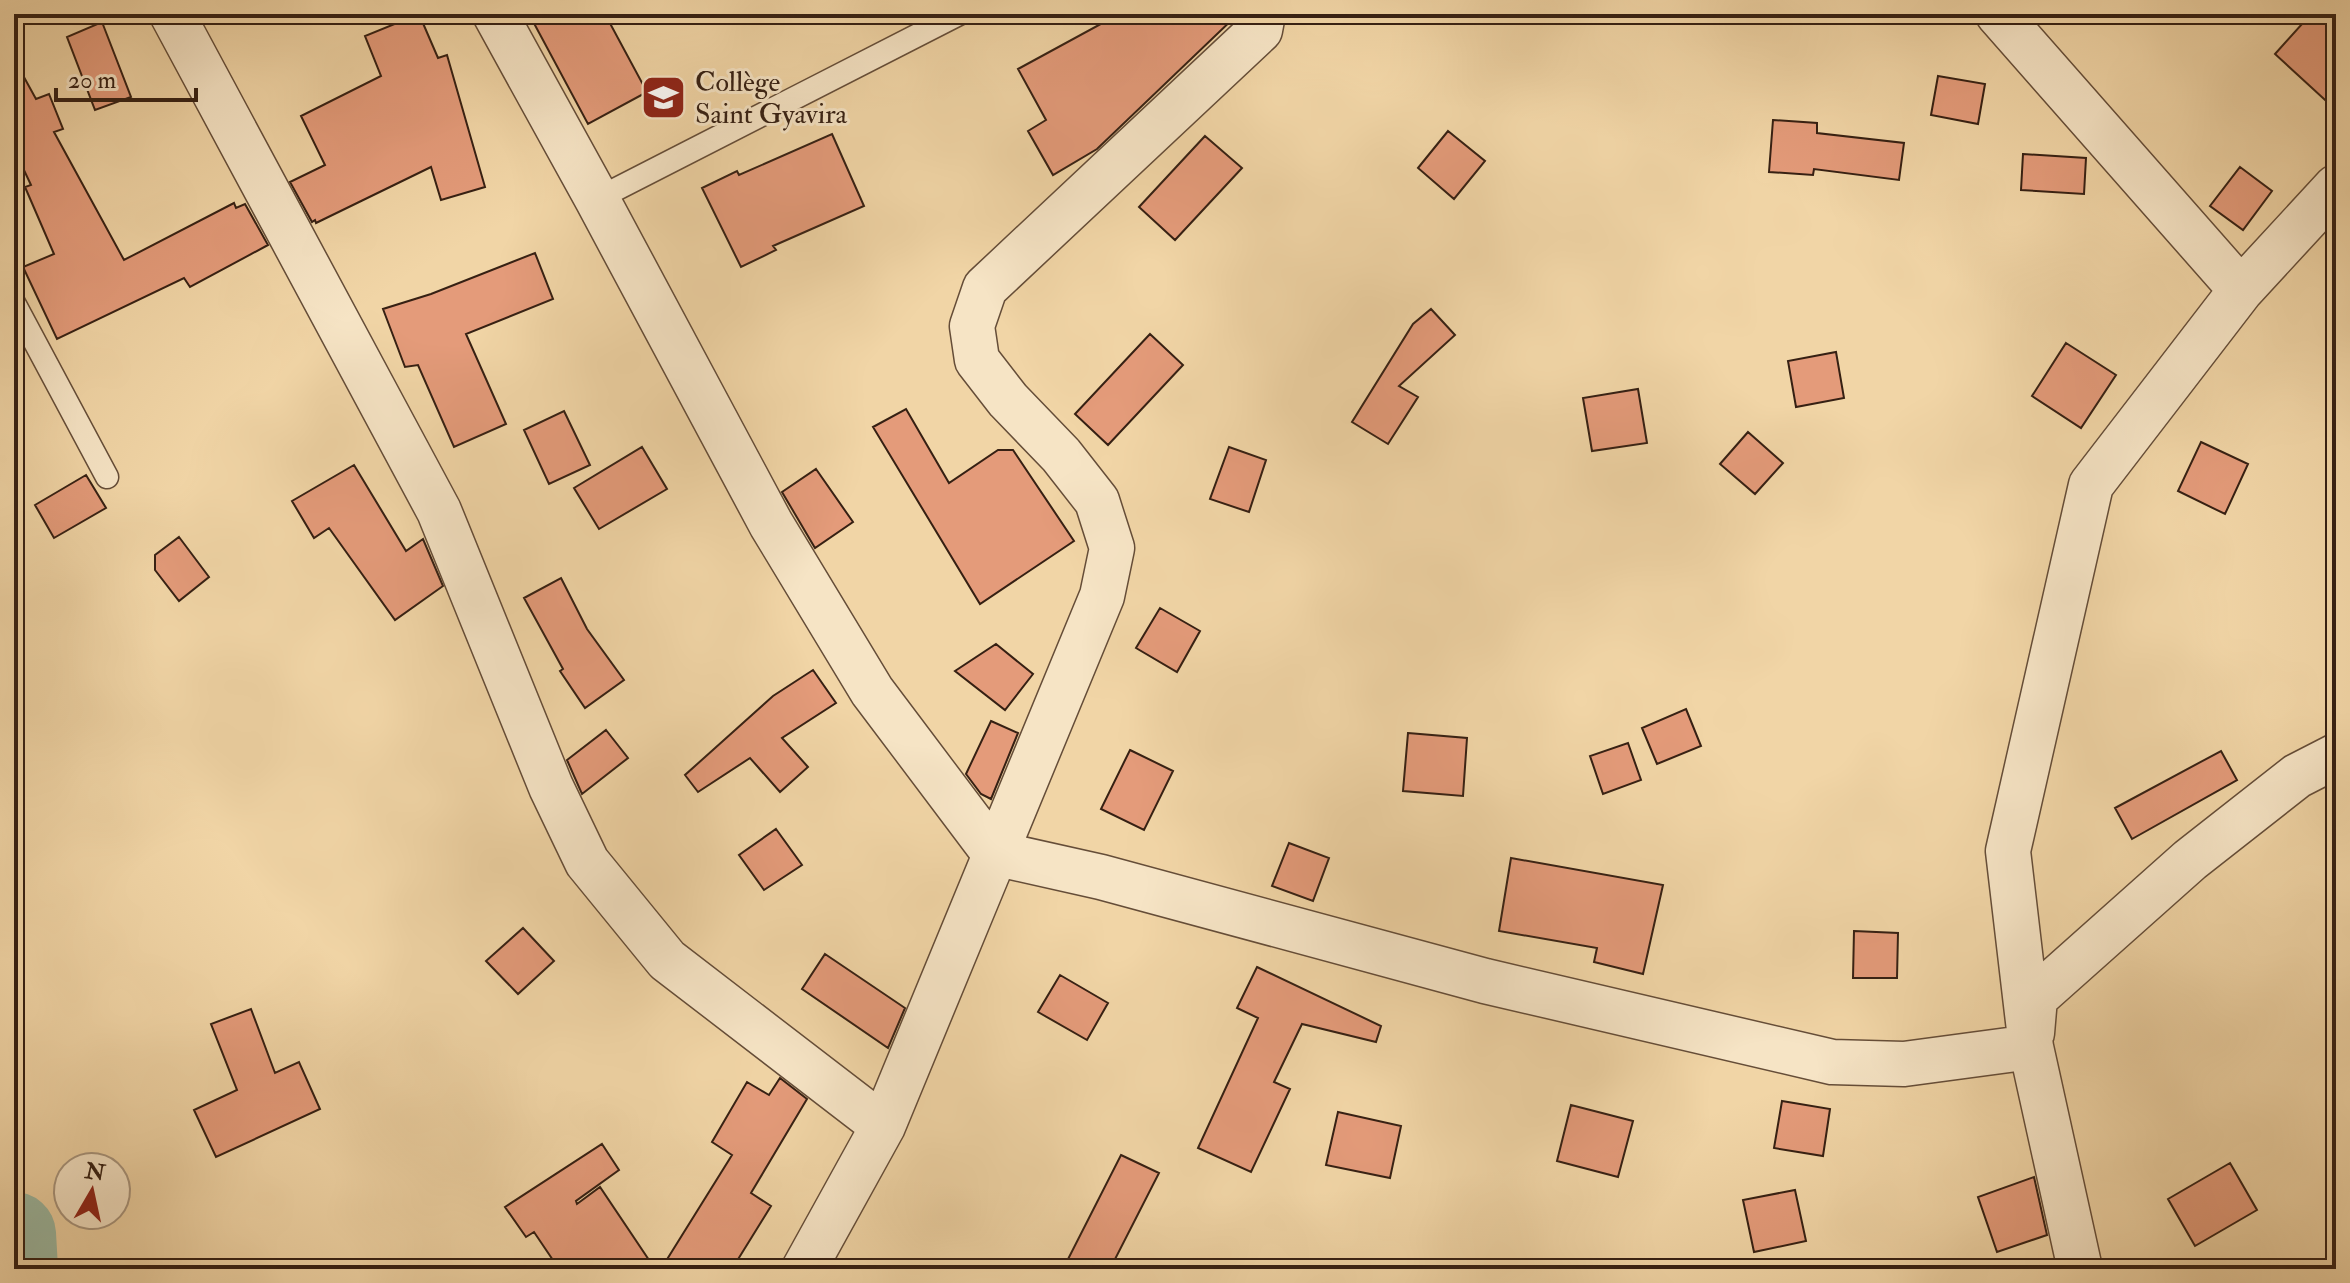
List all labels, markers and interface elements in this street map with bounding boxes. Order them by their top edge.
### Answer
scale bar [56,52,196,102]
text: 20 m [68,65,117,96]
place label: Collège Saint Gyavira [695,65,848,132]
school or university icon: Collège Saint Gyavira [640,74,688,122]
north arrow [52,1151,132,1231]
text: N [82,1157,107,1188]

